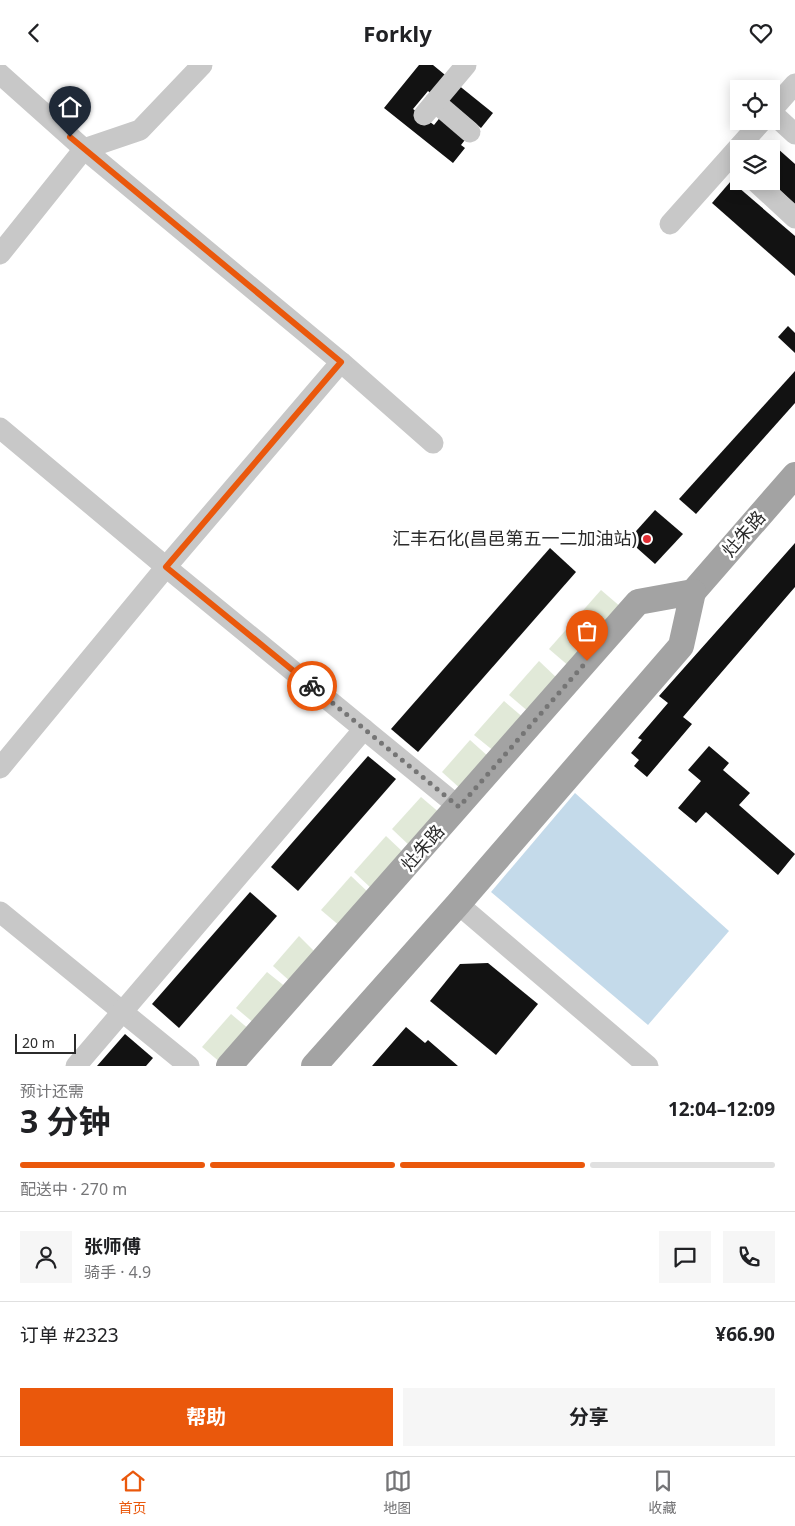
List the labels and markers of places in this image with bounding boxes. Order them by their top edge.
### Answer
pin [49,86,91,137]
place label: 汇丰石化(昌邑第五一二加油站) [392,526,637,550]
marker: 汇丰石化(昌邑第五一二加油站) [641,533,653,545]
pin [566,610,608,661]

